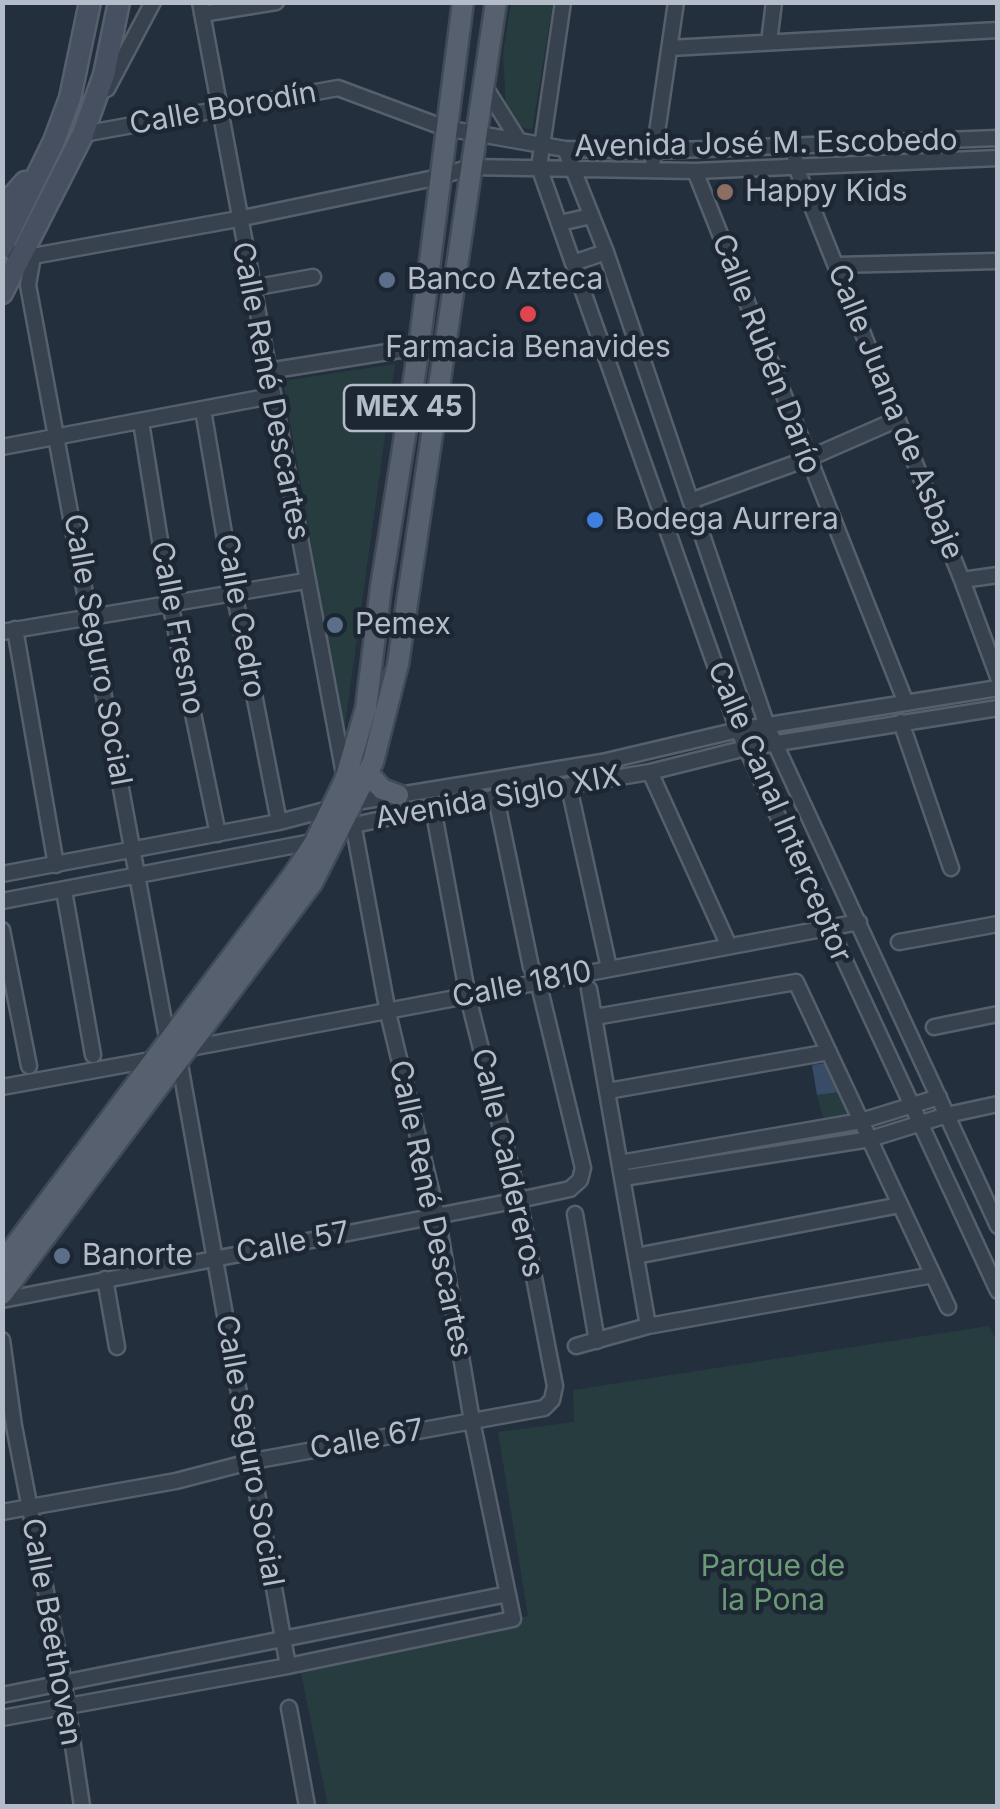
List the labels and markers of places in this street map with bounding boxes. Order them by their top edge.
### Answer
place label: Happy Kids [745,174,908,210]
marker: Happy Kids [714,181,736,203]
place label: Banco Azteca [407,262,603,298]
marker: Banco Azteca [376,269,398,291]
marker: Farmacia Benavides [517,303,539,325]
place label: Farmacia Benavides [385,330,671,366]
place label: Bodega Aurrera [615,502,839,538]
marker: Bodega Aurrera [584,509,606,531]
place label: Pemex [355,607,451,643]
marker: Pemex [324,614,346,636]
place label: Banorte [82,1238,193,1274]
marker: Banorte [51,1245,73,1267]

